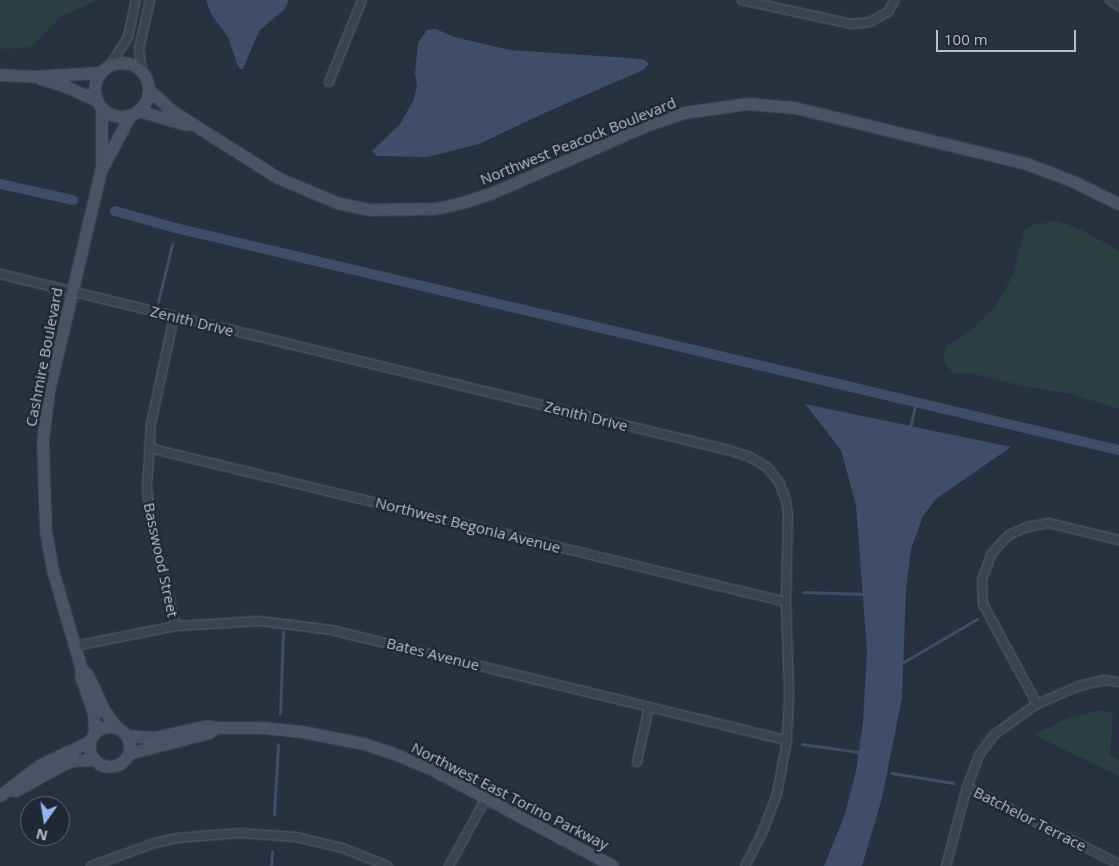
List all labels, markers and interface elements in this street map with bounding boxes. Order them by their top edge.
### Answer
scale bar [939,20,1079,52]
text: 100 m [944,29,988,49]
street label: Northwest Peacock Boulevard [477,93,679,189]
street label: Cashmire Boulevard [22,286,66,428]
street label: Zenith Drive [149,302,235,340]
street label: Zenith Drive [543,397,629,435]
street label: Northwest Begonia Avenue [374,493,562,557]
street label: Basswood Street [140,501,182,619]
street label: Bates Avenue [385,634,481,674]
street label: Northwest East Torino Parkway [409,738,611,854]
street label: Batchelor Terrace [971,783,1089,855]
north arrow [20,796,70,846]
text: N [34,825,49,846]

